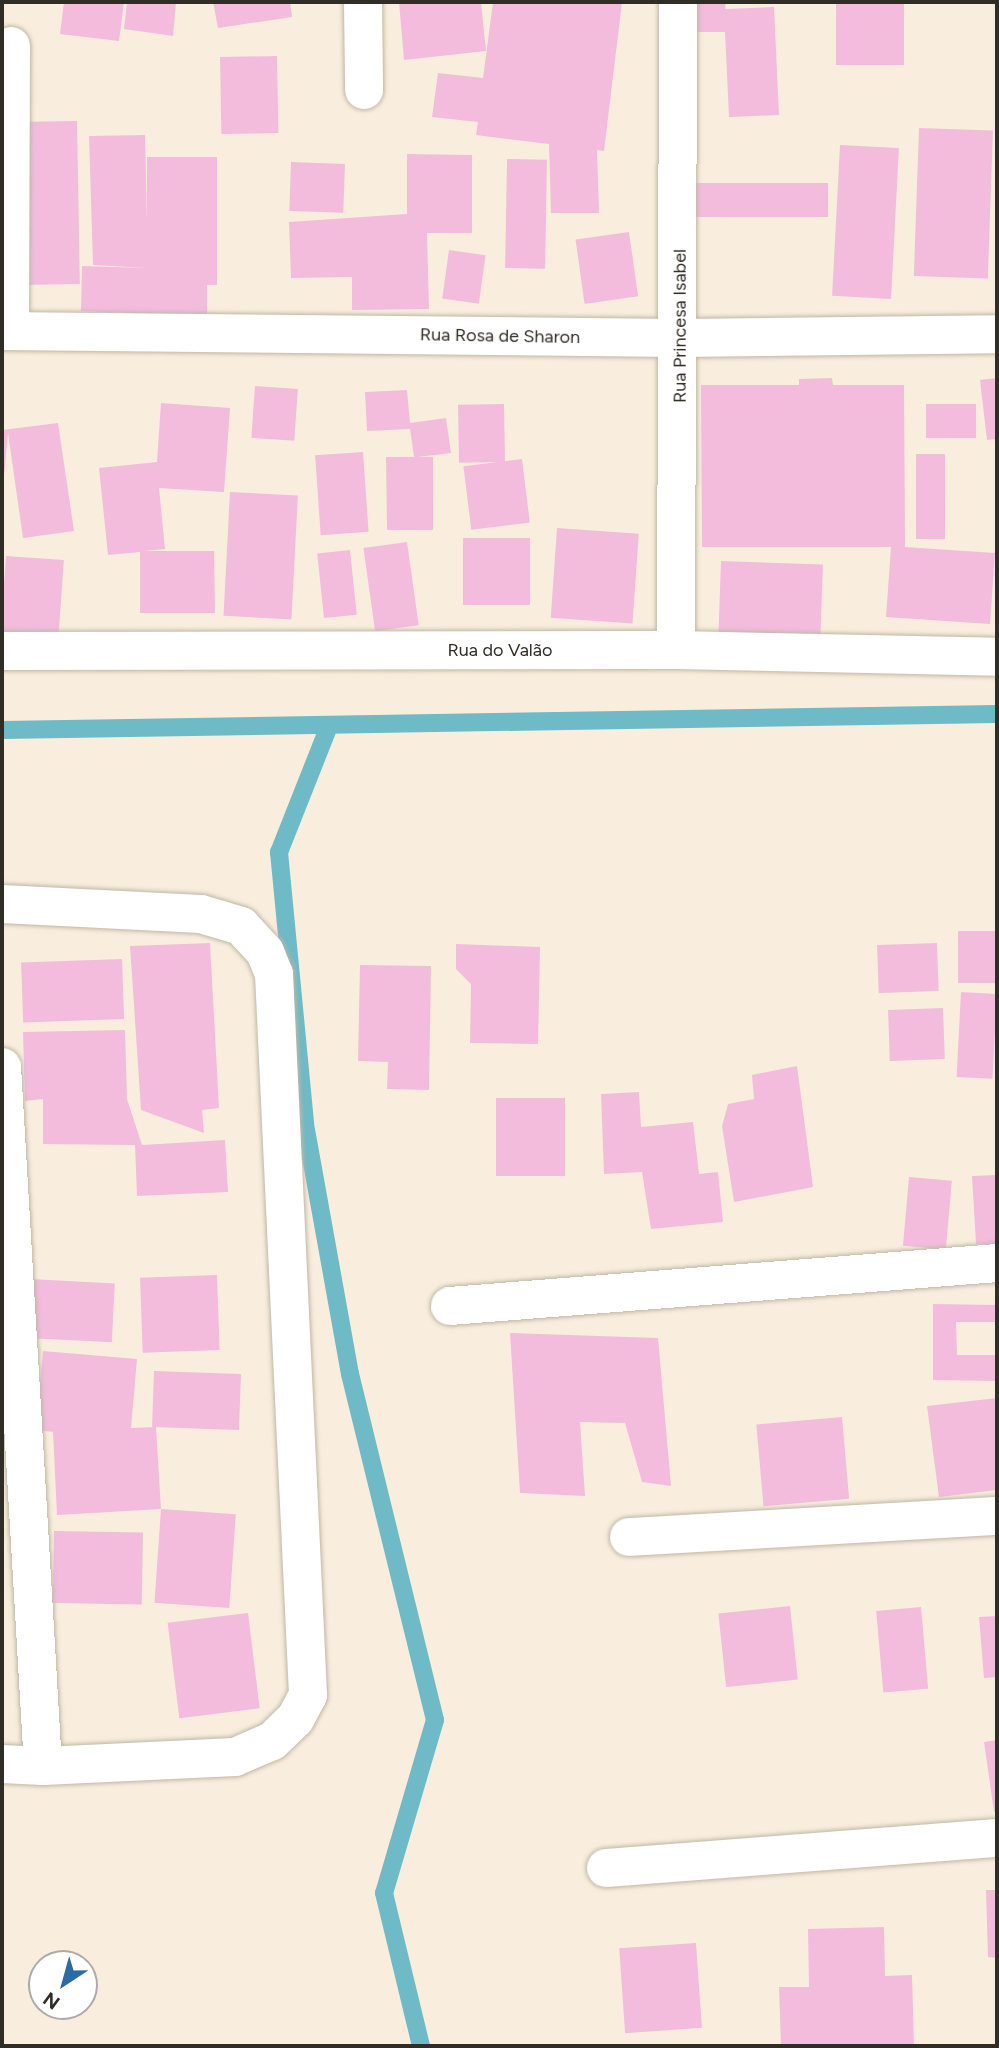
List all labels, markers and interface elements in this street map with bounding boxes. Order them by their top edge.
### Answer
street label: Rua Princesa Isabel [669,249,691,403]
street label: Rua Rosa de Sharon [420,324,580,348]
street label: Rua do Valão [448,639,552,661]
north arrow [28,1950,98,2020]
text: N [39,1987,64,2014]

